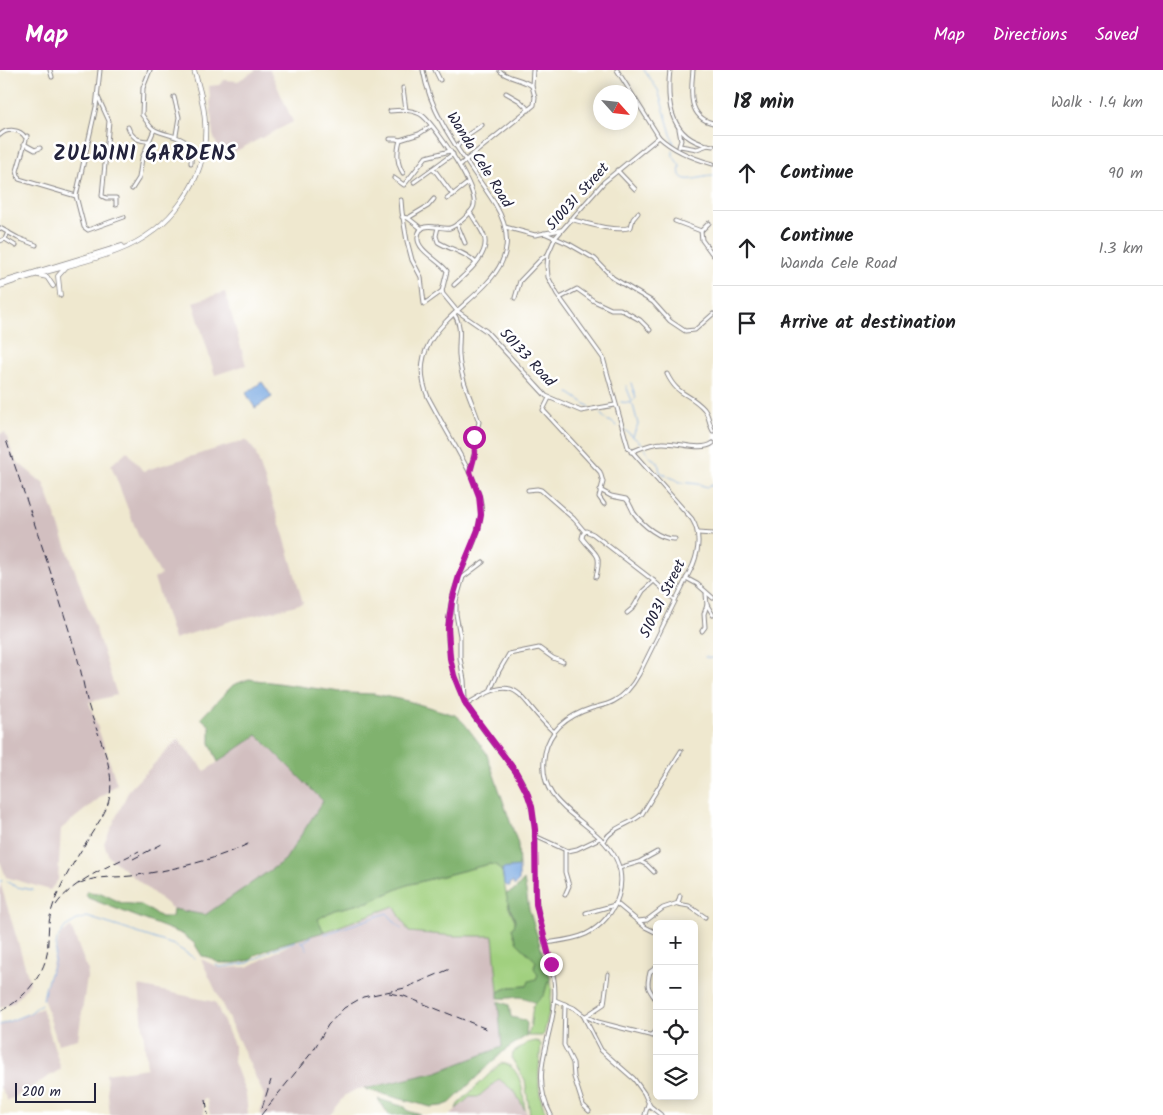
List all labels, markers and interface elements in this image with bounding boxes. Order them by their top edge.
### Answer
text: Map [25,16,68,55]
text: Map [933,21,965,50]
text: Directions [993,21,1067,50]
text: Saved [1095,21,1138,50]
north arrow [593,85,638,130]
text: 18 min [733,86,794,119]
text: Walk · 1.4 km [1051,90,1143,115]
street label: Wanda Cele Road [440,107,518,213]
district label: ZULWINI GARDENS [53,139,237,171]
street label: 510031 Street [541,157,616,237]
text: Continue [780,158,853,188]
icon: ahead [733,159,761,187]
text: 90 m [1108,161,1143,186]
text: Continue [780,221,853,251]
icon: ahead [733,234,761,262]
text: 1.3 km [1098,236,1143,261]
text: Wanda Cele Road [780,251,897,276]
text: Arrive at destination [780,308,956,338]
icon: arrive [733,309,761,337]
street label: 50133 Road [493,323,561,393]
route start [463,426,486,449]
street label: 510031 Street [634,555,693,643]
map controls [653,920,698,1100]
button: + [653,920,698,965]
route end [540,953,563,976]
button: − [653,965,698,1010]
button: locate [653,1010,698,1055]
button: layers [653,1055,698,1100]
scale bar [15,1080,96,1103]
text: 200 m [22,1081,61,1103]

